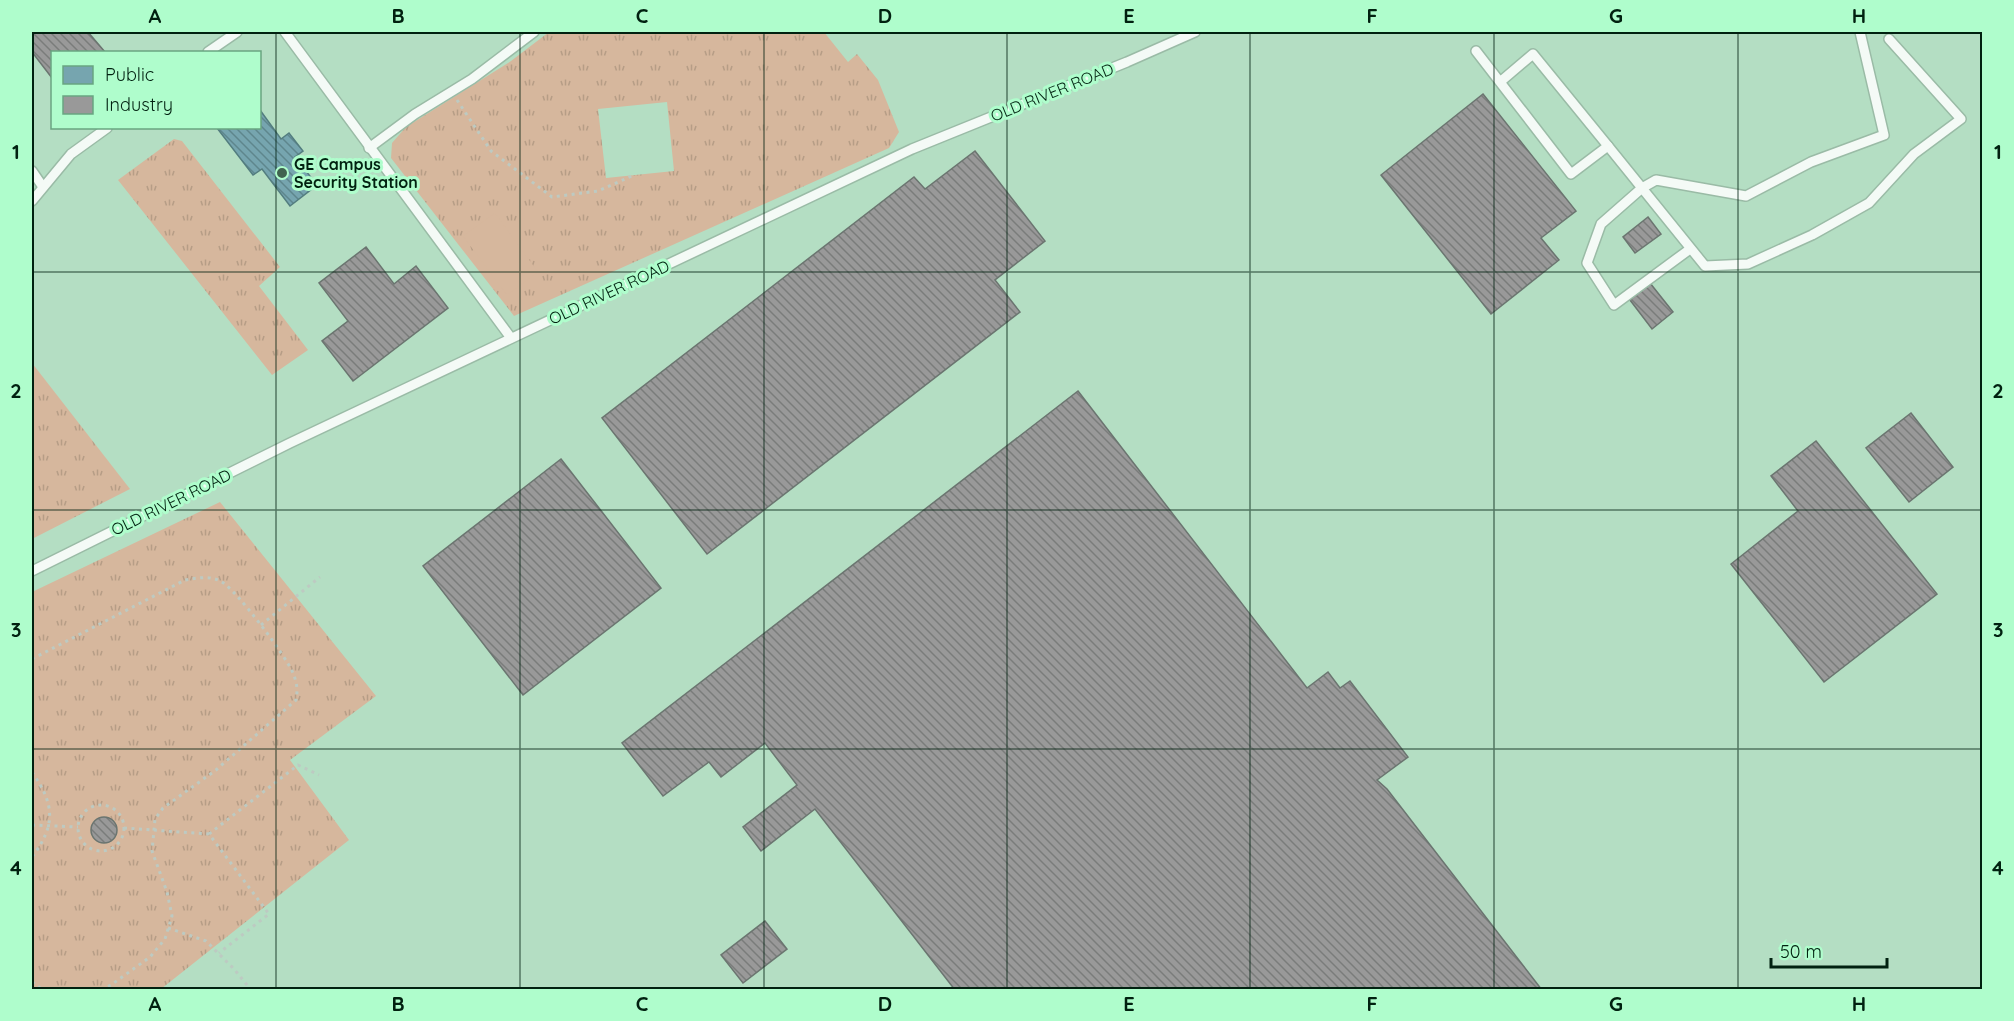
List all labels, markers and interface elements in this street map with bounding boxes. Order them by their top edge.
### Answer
text: A [149,3,162,28]
text: B [391,3,405,28]
text: C [636,3,649,28]
text: D [878,3,892,28]
text: E [1123,3,1135,28]
text: F [1366,3,1378,28]
text: G [1609,3,1623,28]
text: H [1852,3,1866,28]
legend [51,51,261,129]
street label: OLD RIVER ROAD [988,58,1116,126]
text: Public [105,63,154,86]
text: Industry [105,93,173,116]
text: 1 [12,139,20,164]
text: 1 [1994,139,2002,164]
place label: GE Campus Security Station [294,154,418,192]
marker: GE Campus Security Station [275,166,289,180]
street label: OLD RIVER ROAD [546,255,672,329]
text: 2 [10,378,22,403]
text: 2 [1992,378,2004,403]
street label: OLD RIVER ROAD [108,464,234,540]
text: 3 [11,617,21,642]
text: 3 [1993,617,2003,642]
text: 4 [10,855,22,880]
text: 4 [1992,855,2004,880]
scale bar [1771,931,1886,969]
text: 50 m [1780,940,1822,963]
text: A [149,991,162,1016]
text: B [391,991,405,1016]
text: C [636,991,649,1016]
text: D [878,991,892,1016]
text: E [1123,991,1135,1016]
text: F [1366,991,1378,1016]
text: G [1609,991,1623,1016]
text: H [1852,991,1866,1016]

